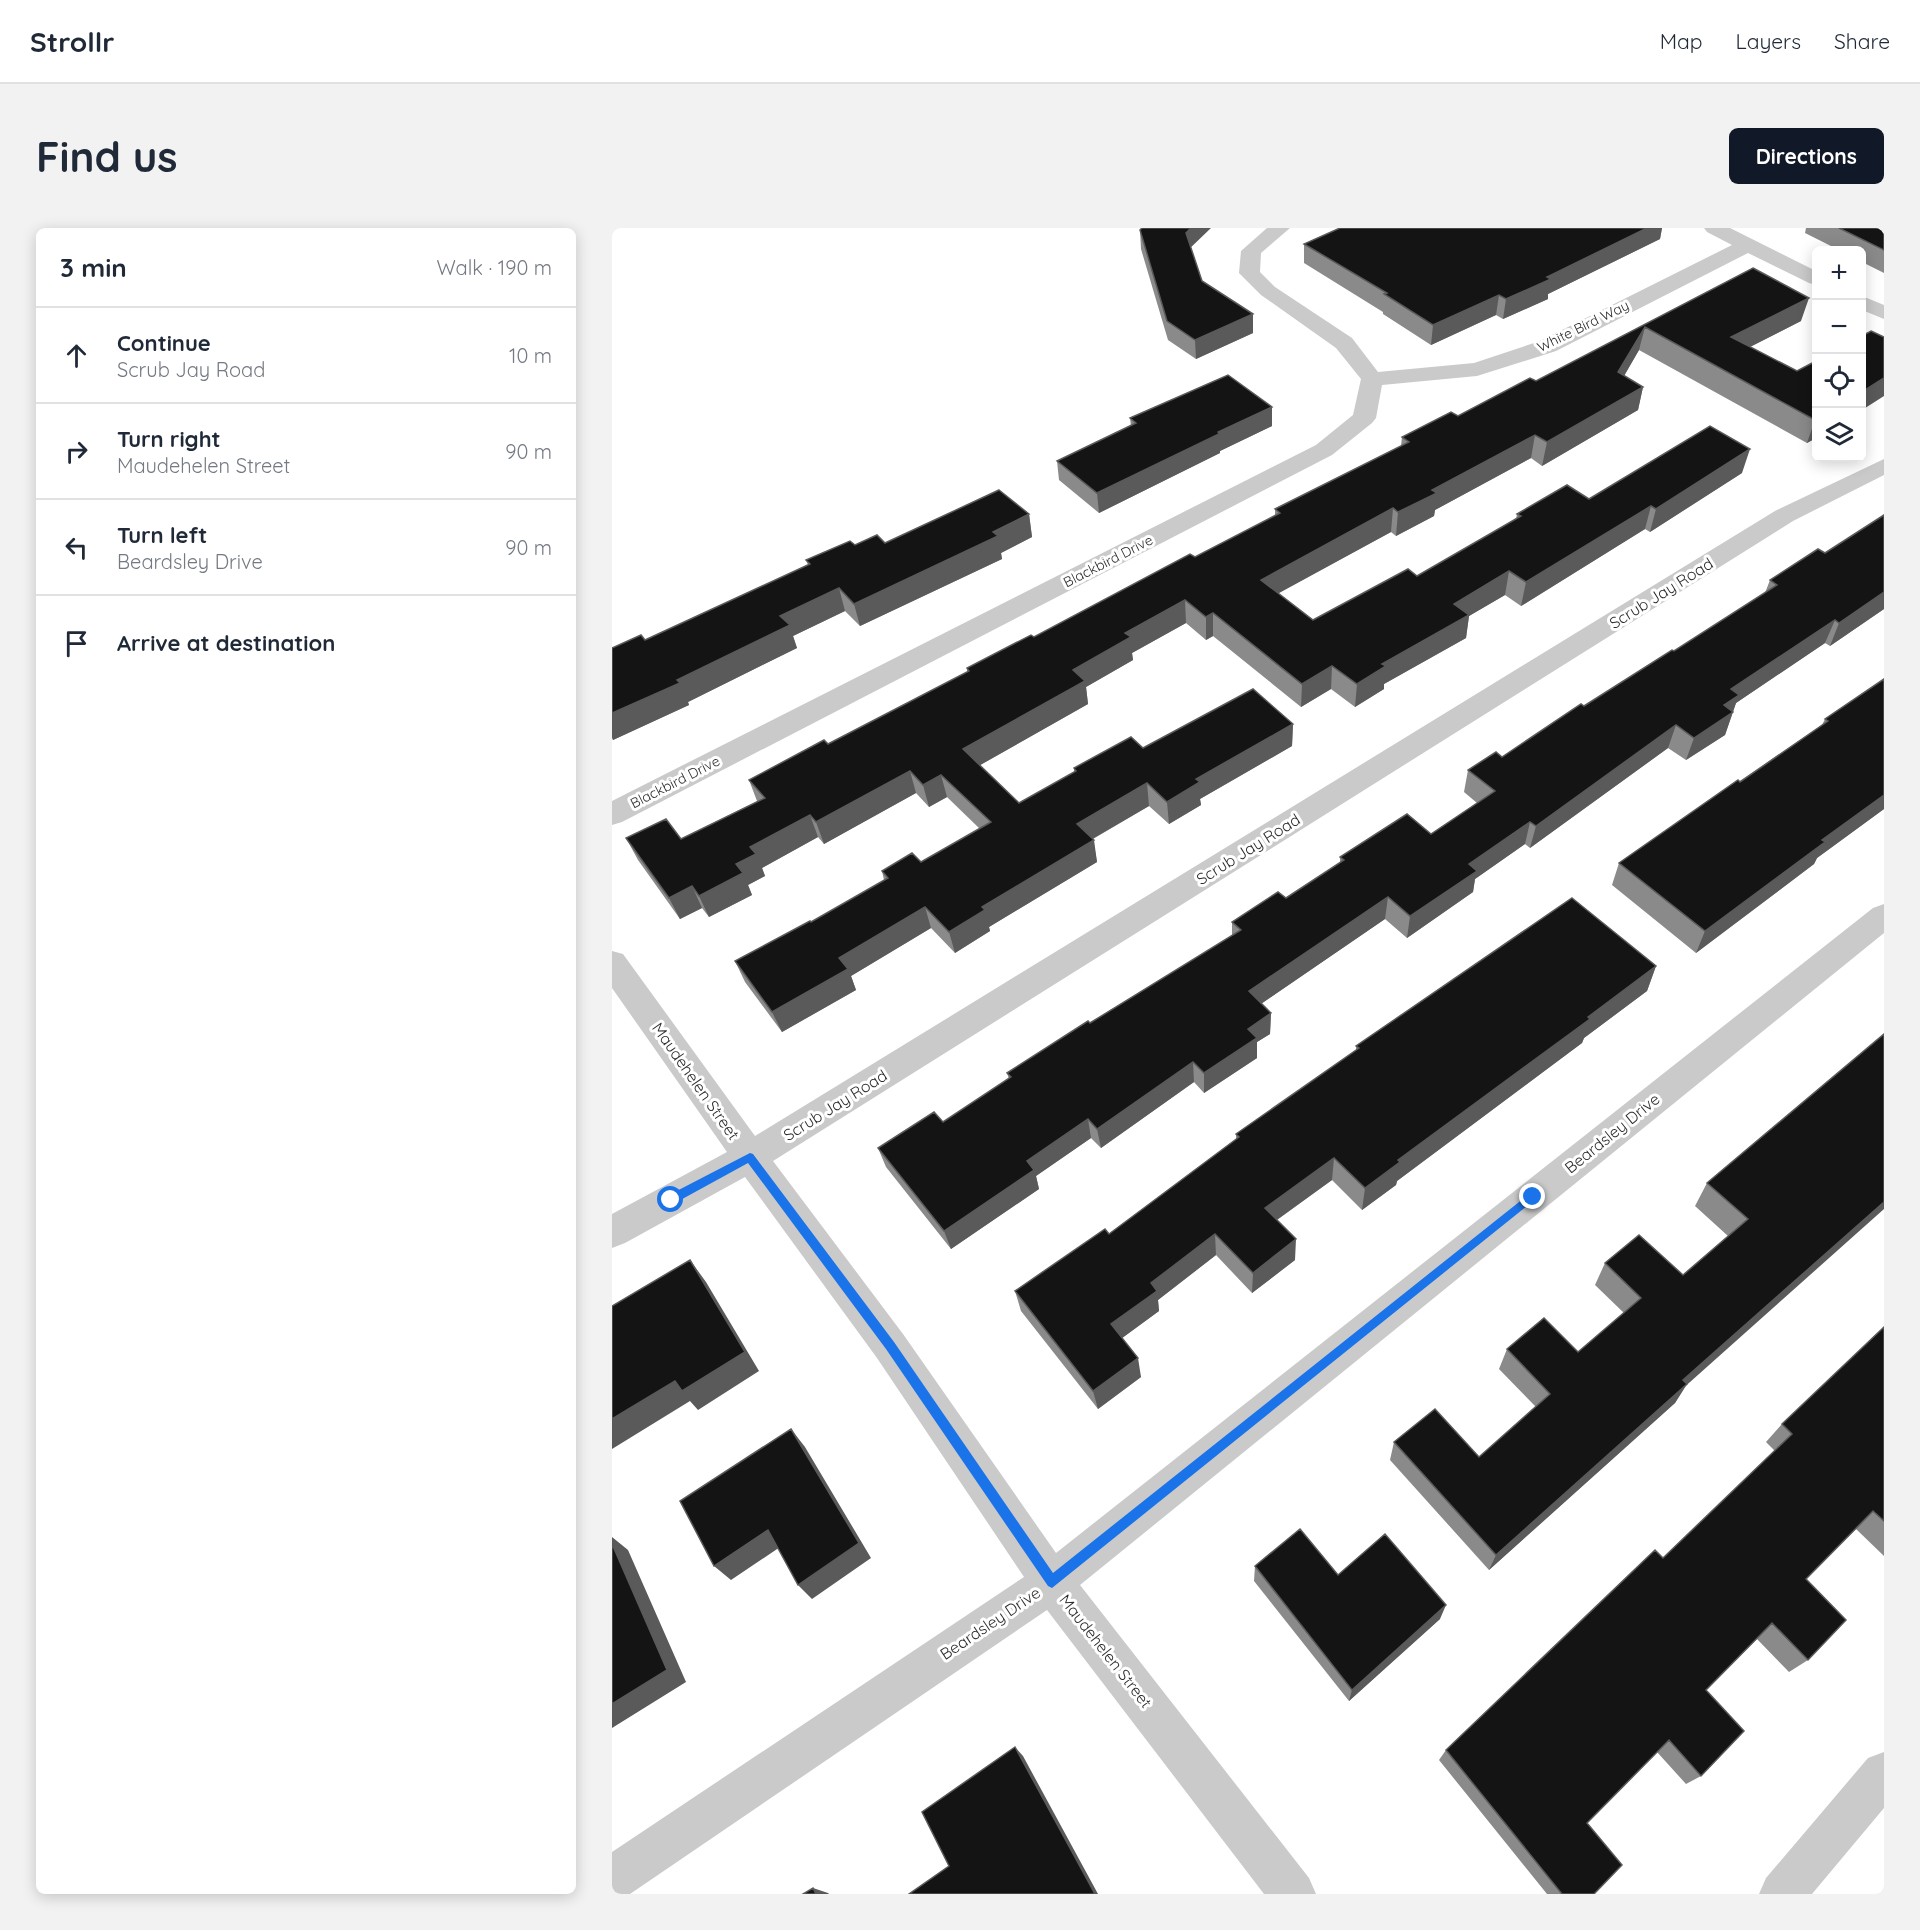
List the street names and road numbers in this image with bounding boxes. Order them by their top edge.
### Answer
street label: White Bird Way [1534,296,1632,356]
street label: Blackbird Drive [1060,531,1156,591]
street label: Scrub Jay Road [1605,553,1717,633]
street label: Blackbird Drive [627,752,723,812]
street label: Scrub Jay Road [1192,809,1304,889]
street label: Maudehelen Street [648,1018,744,1144]
street label: Scrub Jay Road [779,1065,891,1145]
street label: Beardsley Drive [1560,1089,1664,1177]
street label: Beardsley Drive [936,1582,1044,1664]
street label: Maudehelen Street [1055,1590,1157,1712]

